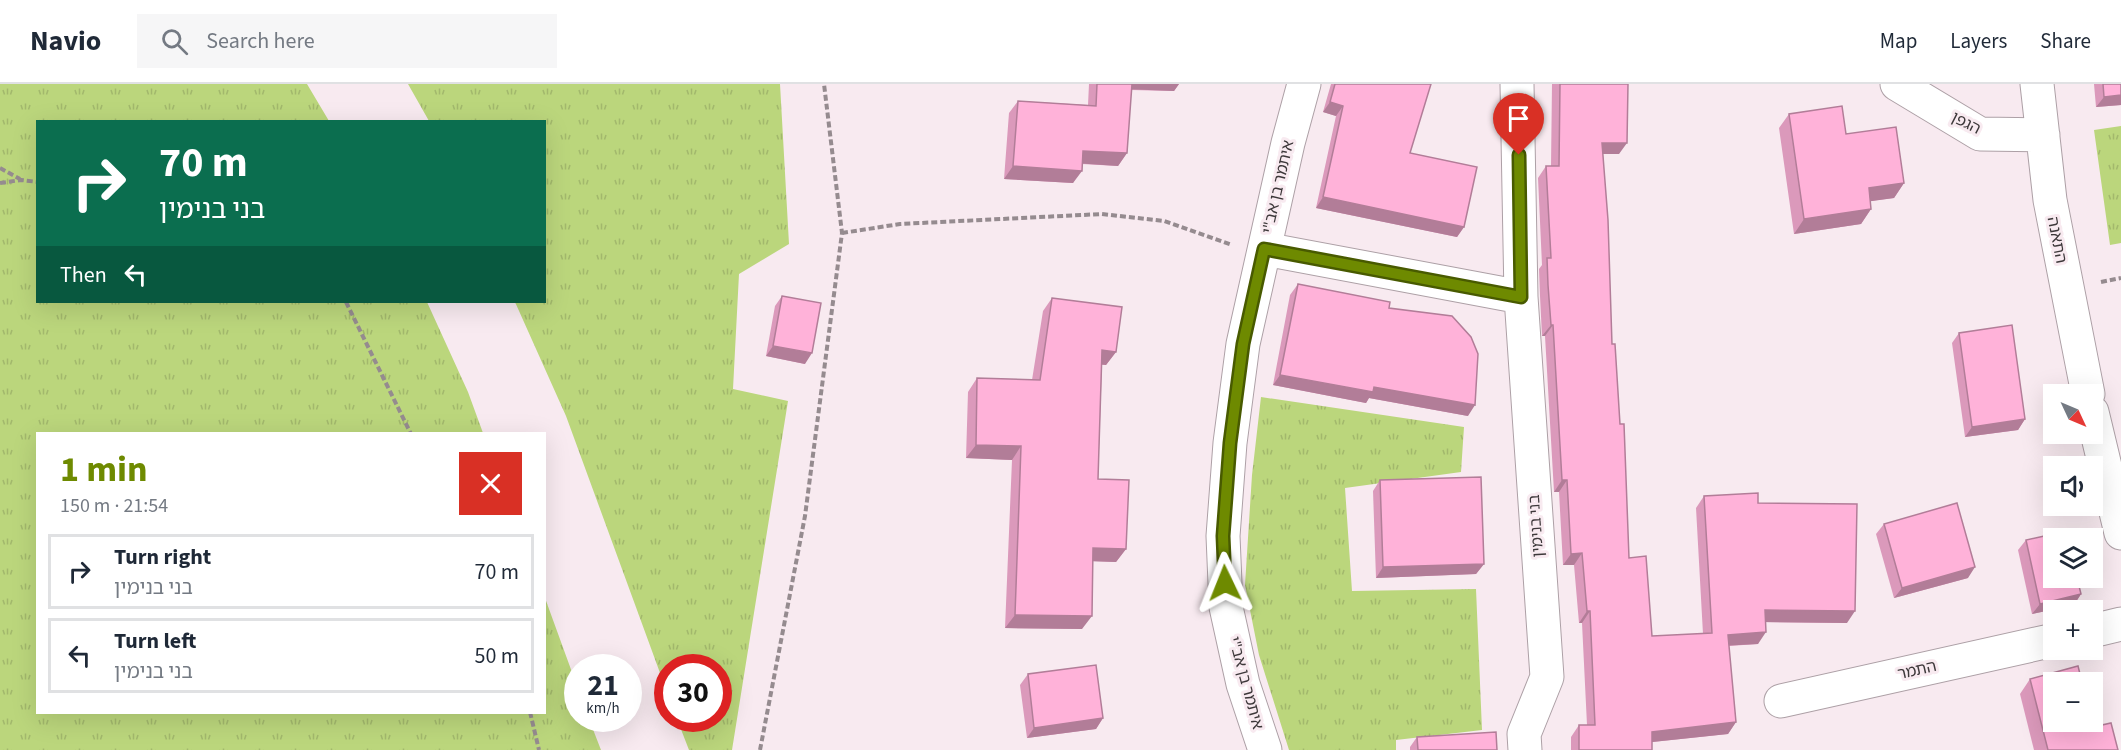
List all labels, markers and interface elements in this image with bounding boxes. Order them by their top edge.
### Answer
search box [137,14,557,68]
text: Navio [30,21,101,61]
icon: search [158,25,191,58]
text: Search here [206,25,315,57]
text: Map [1880,26,1917,56]
text: Layers [1950,26,2007,56]
text: Share [2040,26,2091,56]
pin [1493,93,1544,155]
icon: arrive [1502,102,1535,135]
street label: הגפן [1947,106,1985,140]
text: 70 m [159,133,248,193]
street label: איתמר בן אב"י [1257,138,1299,236]
icon: right [60,144,138,222]
text: בני בנימין [159,190,265,229]
street label: התאנה [2042,215,2072,265]
icon: left [119,258,152,291]
text: Then [60,259,107,291]
north arrow [2043,384,2103,444]
map controls [2043,384,2103,732]
text: 1 min [60,444,148,495]
button: close [459,452,522,515]
button: sound [2043,456,2103,516]
text: 150 m · 21:54 [60,492,168,520]
street label: בני בנימין [1523,494,1549,558]
button: layers [2043,528,2103,588]
text: Turn right [114,541,211,573]
position arrow [1193,551,1257,615]
icon: right [63,555,96,588]
text: 70 m [474,556,519,588]
text: בני בנימין [114,574,193,602]
button: + [2043,600,2103,660]
text: Turn left [114,625,196,657]
street label: איתמר בן אב"י [1223,634,1269,732]
icon: left [63,639,96,672]
text: 50 m [474,640,519,672]
speed limit sign: 30 [654,654,732,732]
street label: התמר [1895,655,1939,685]
text: בני בנימין [114,658,193,686]
text: 21 [587,664,619,707]
button: − [2043,672,2103,732]
text: km/h [586,698,620,719]

